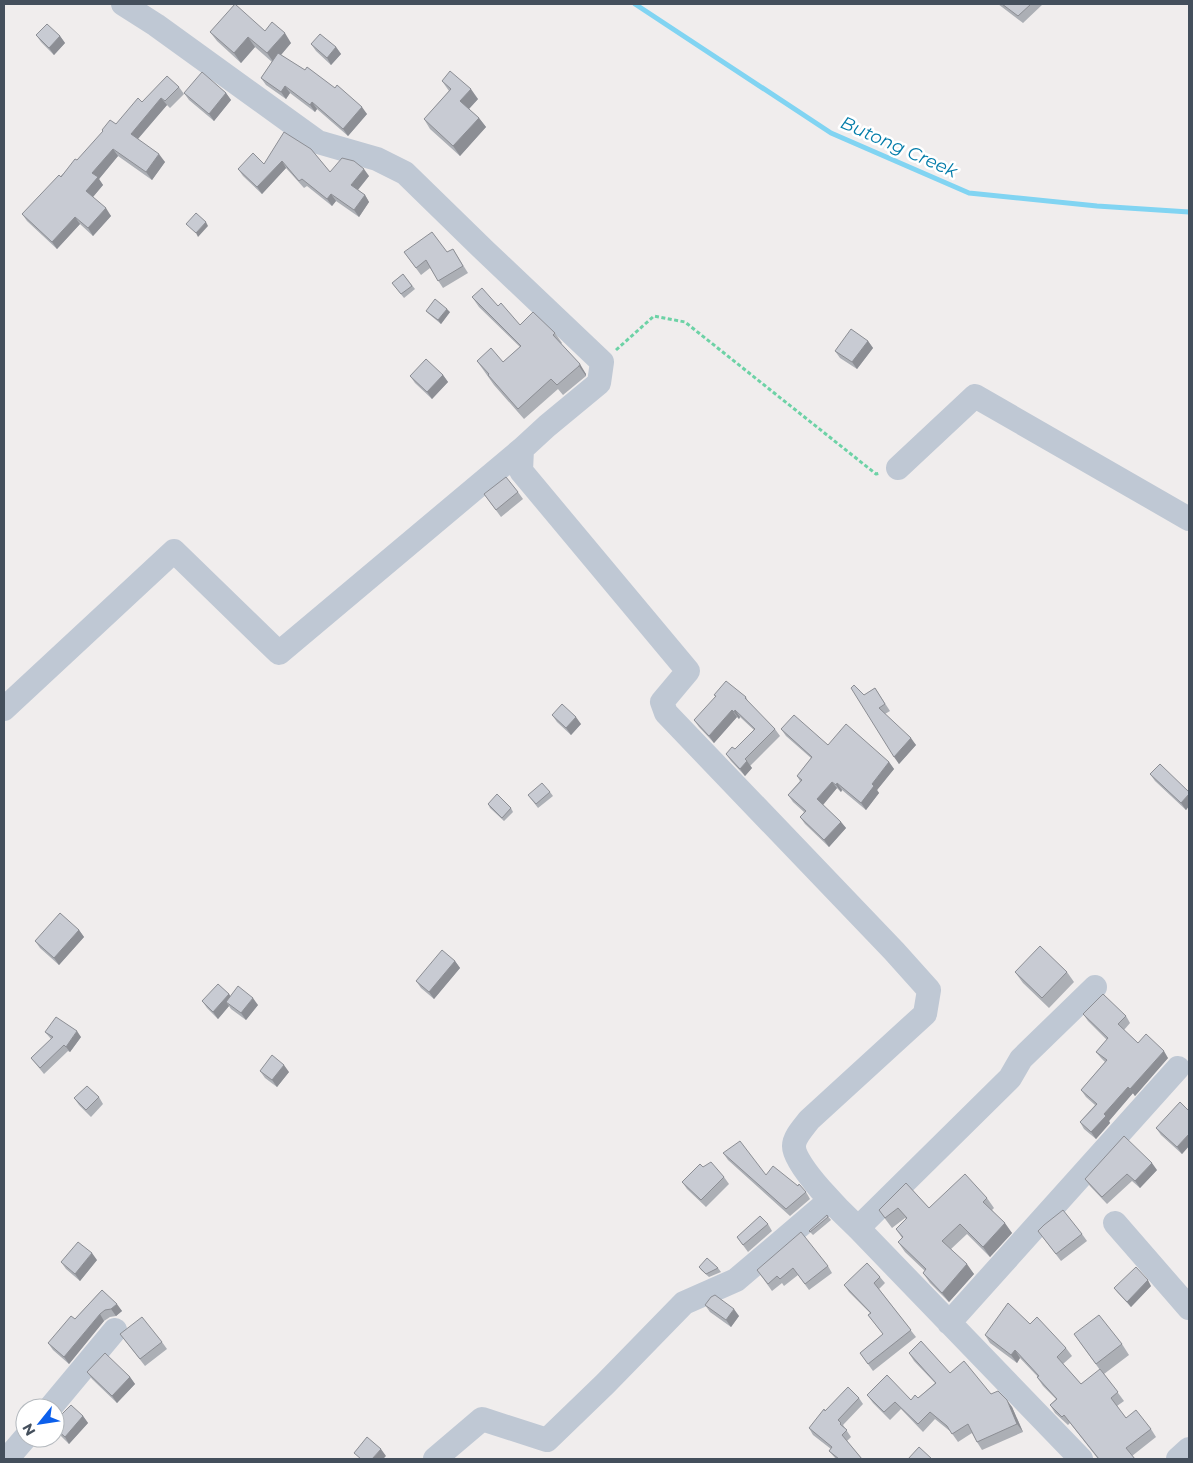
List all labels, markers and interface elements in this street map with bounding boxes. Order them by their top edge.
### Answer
water label: Butong Creek [837,111,962,183]
north arrow [15,1398,65,1448]
text: N [18,1420,39,1439]

